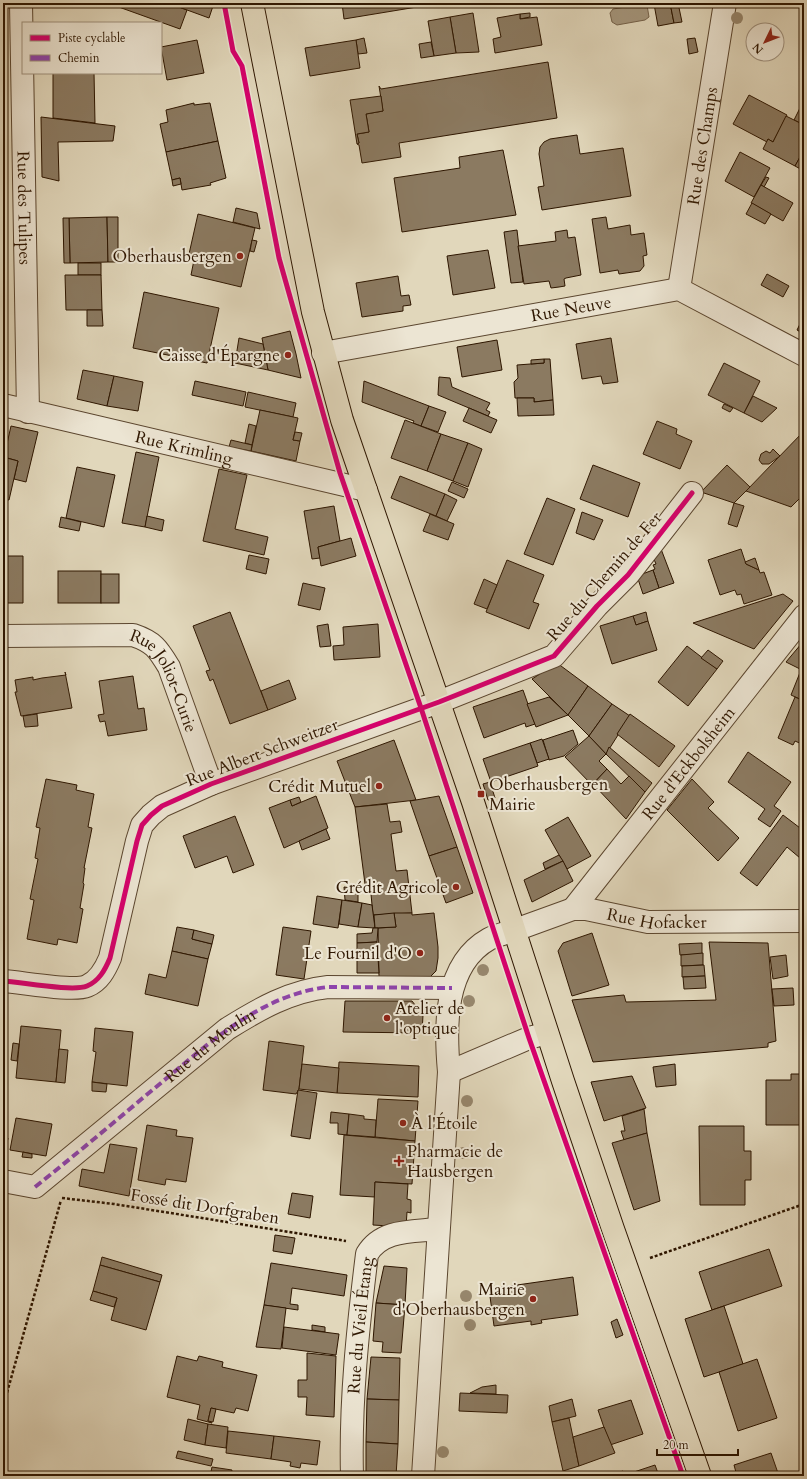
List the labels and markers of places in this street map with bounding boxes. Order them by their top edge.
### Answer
place label: Oberhausbergen [113,245,232,268]
marker: Oberhausbergen [235,251,245,261]
place label: Caisse d'Épargne [158,344,280,367]
marker: Caisse d'Épargne [283,350,293,360]
place label: Oberhausbergen Mairie [489,773,609,816]
place label: Crédit Mutuel [268,775,372,798]
marker: Crédit Mutuel [374,781,384,791]
marker: Oberhausbergen Mairie [476,789,486,799]
place label: Crédit Agricole [336,876,448,899]
marker: Crédit Agricole [451,882,461,892]
place label: Le Fournil d'O [304,942,412,965]
marker: Le Fournil d'O [415,948,425,958]
place label: Atelier de l'optique [395,997,465,1040]
marker: Atelier de l'optique [382,1013,392,1023]
place label: À l'Étoile [411,1112,478,1135]
marker: À l'Étoile [398,1118,408,1128]
place label: Pharmacie de Hausbergen [407,1140,503,1183]
marker: Pharmacie de Hausbergen [394,1156,404,1166]
place label: Mairie d'Oberhausbergen [393,1278,525,1321]
marker: Mairie d'Oberhausbergen [528,1294,538,1304]

